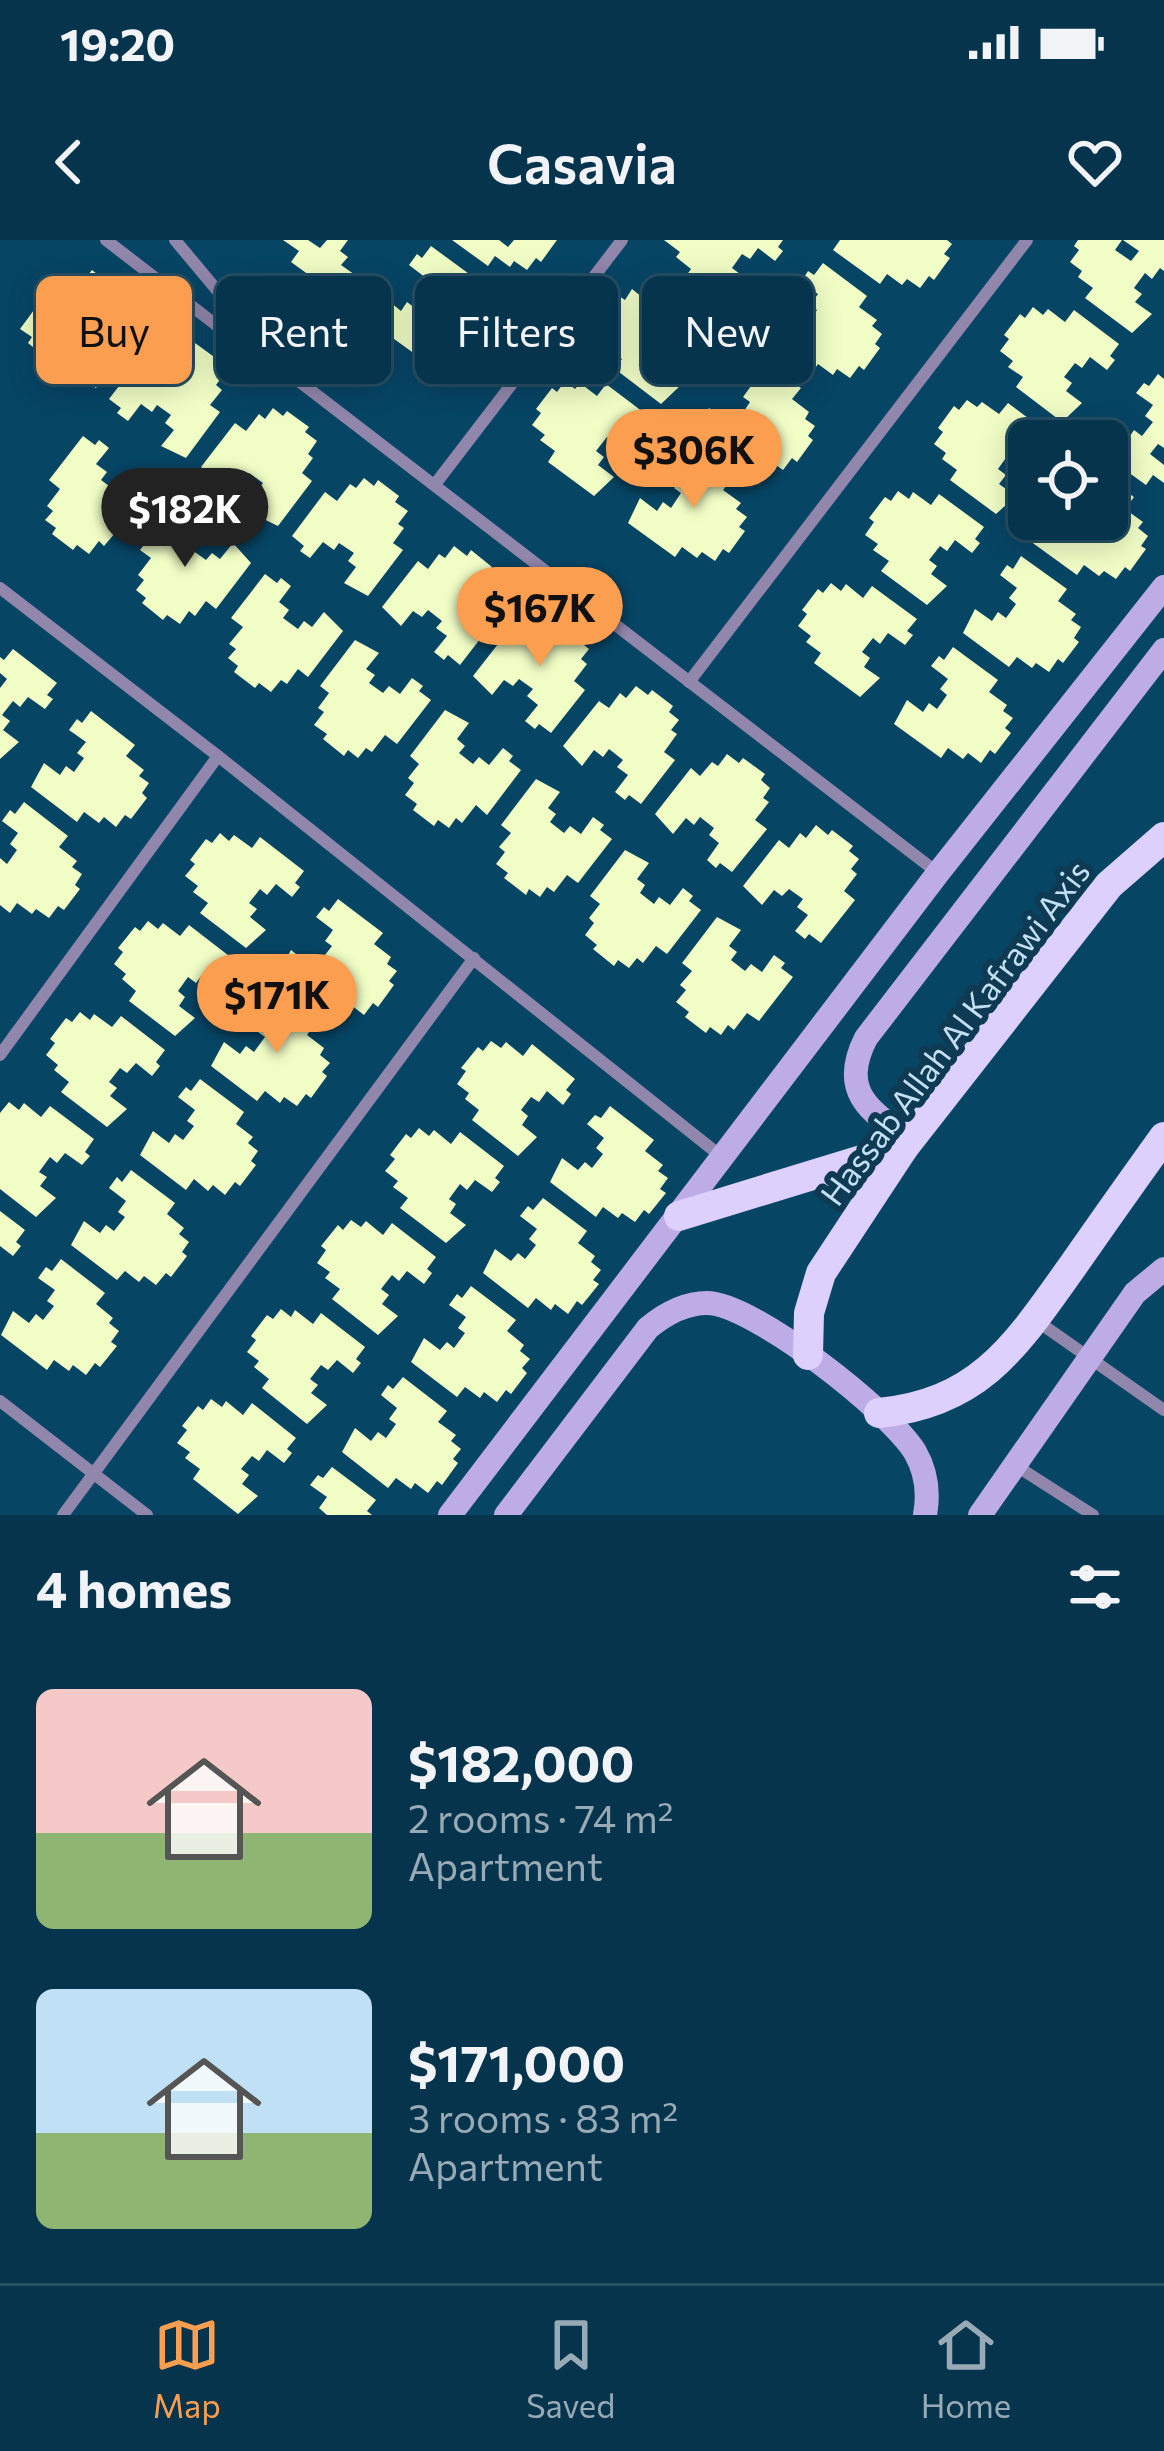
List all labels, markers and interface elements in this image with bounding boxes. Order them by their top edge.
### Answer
text: 19:20 [60,15,175,70]
icon: back [36,129,102,195]
text: Casavia [487,129,677,195]
icon: heart [1062,129,1128,195]
chip: Buy [36,276,192,384]
chip: Rent [216,276,391,384]
chip: Filters [415,276,618,384]
chip: New [642,276,813,384]
pin: $306K [610,409,778,511]
map controls [1008,420,1128,540]
button: locate [1008,420,1128,540]
text: $306K [633,424,755,472]
pin: $182K [101,468,269,570]
text: $182K [128,483,242,531]
pin: $167K [456,567,624,669]
text: $167K [484,582,596,630]
street label: Hassab Allah Al Kafrawi Axis [811,851,1097,1213]
pin: $171K [193,954,361,1056]
text: $171K [224,969,330,1017]
icon: filters [1062,1554,1128,1620]
text: 4 homes [36,1556,232,1619]
text: $182,000 [408,1730,634,1793]
icon: home [132,1737,276,1881]
text: 2 rooms · 74 m² [408,1793,673,1841]
text: Apartment [408,1841,603,1889]
text: $171,000 [408,2030,625,2093]
icon: home [132,2037,276,2181]
text: 3 rooms · 83 m² [408,2093,678,2141]
text: Apartment [408,2141,603,2189]
tab: Map [153,2312,221,2425]
tab: Saved [526,2312,615,2425]
tab: Home [921,2312,1011,2425]

